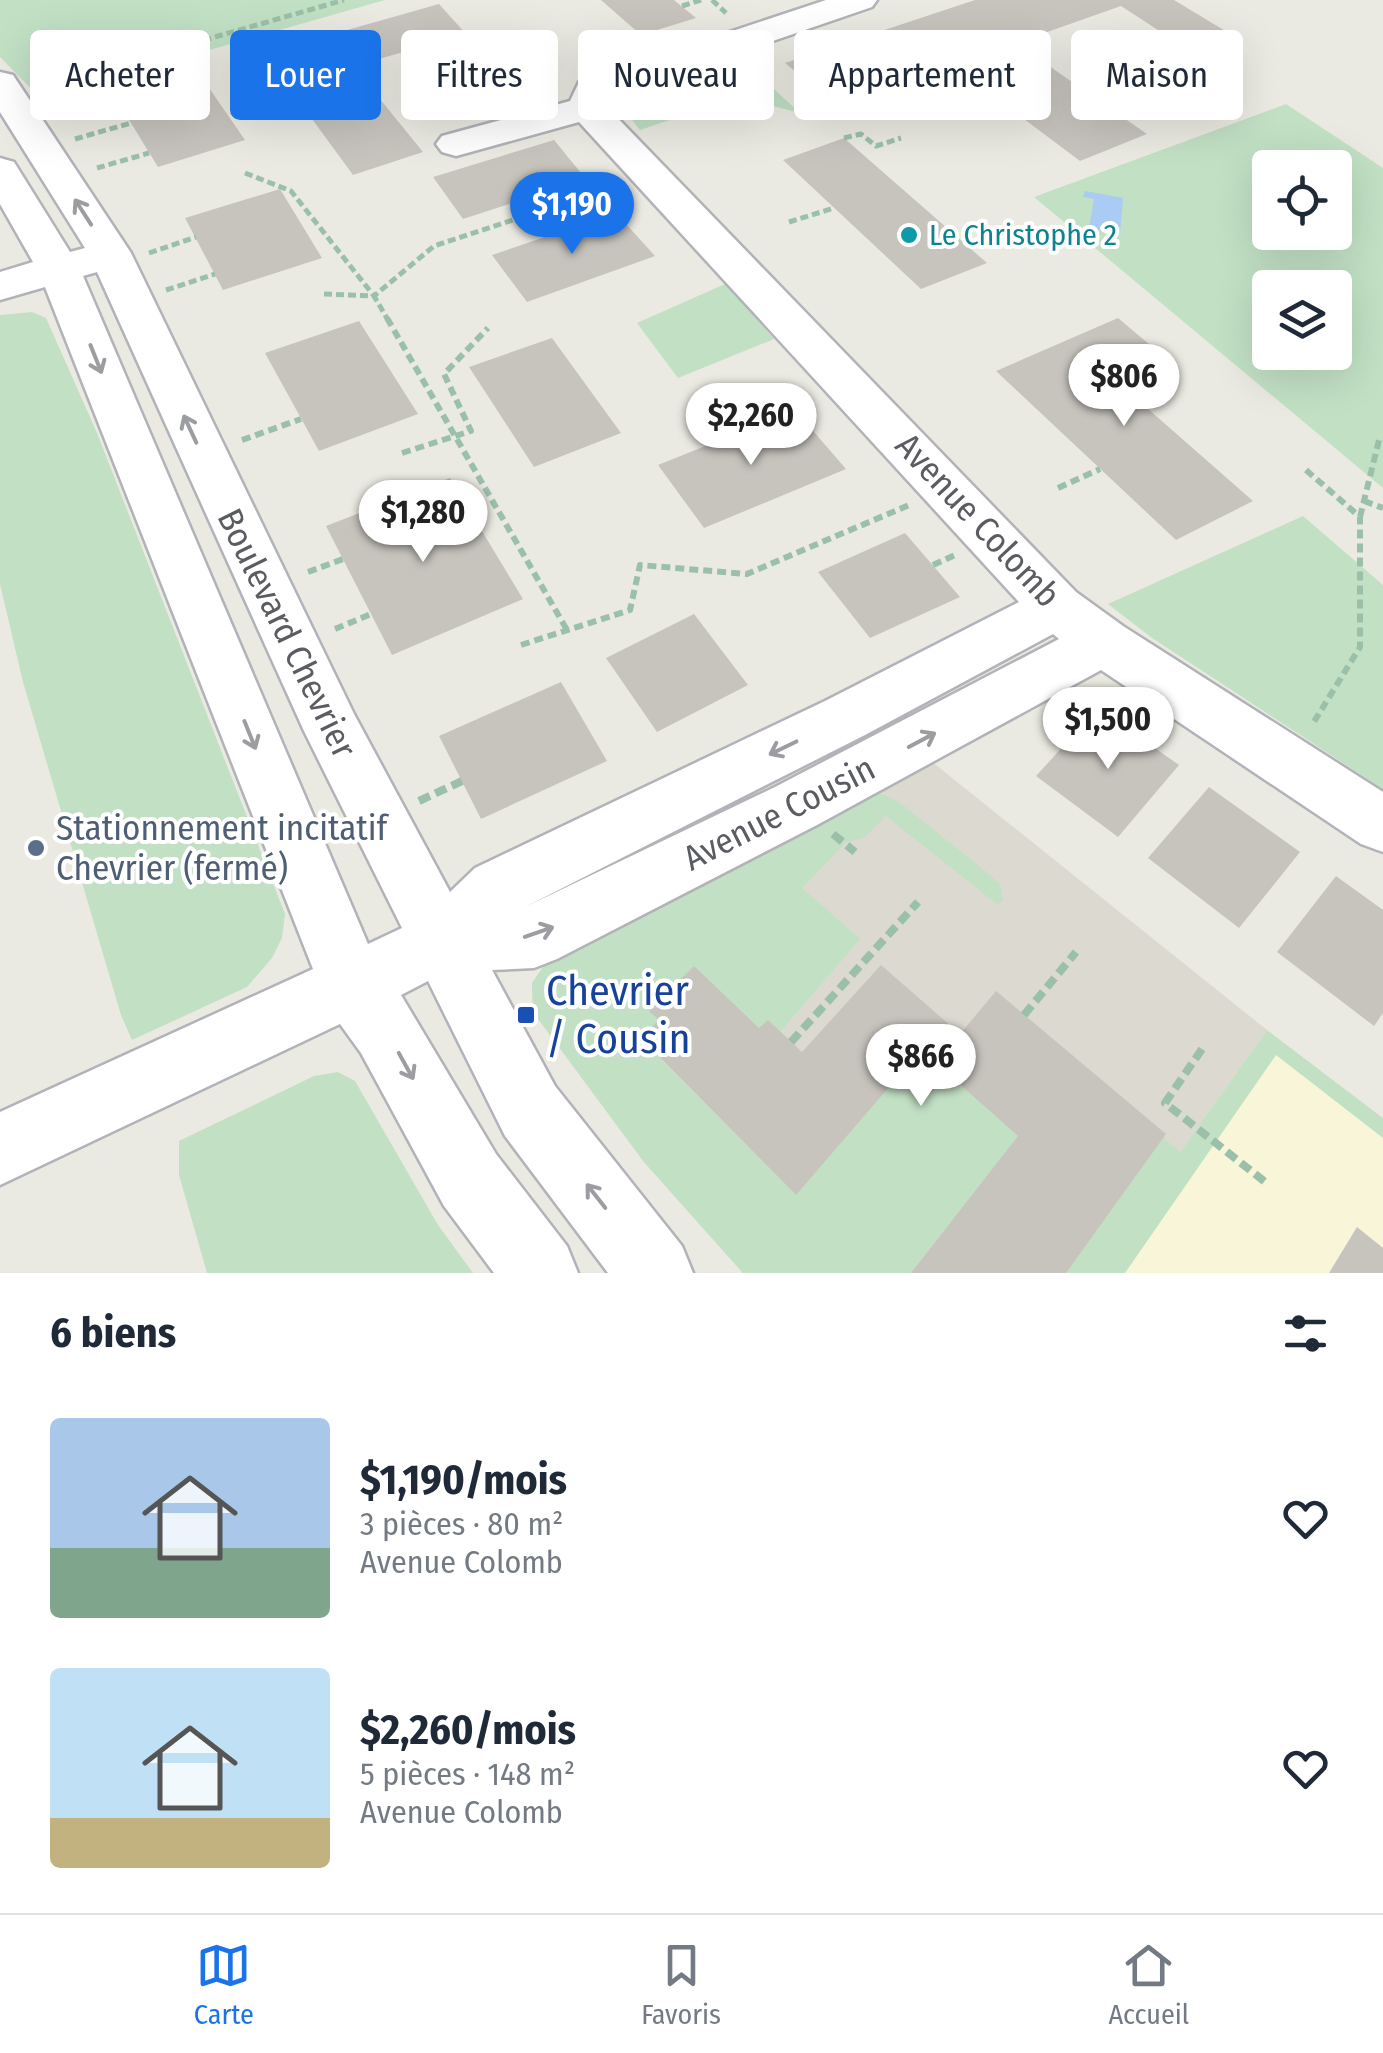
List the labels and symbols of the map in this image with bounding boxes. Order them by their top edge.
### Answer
pin: $1,190 [491,172,653,257]
one-way arrow [72,198,93,227]
place label: Le Christophe 2 [929,217,1117,253]
marker: Le Christophe 2 [898,224,920,246]
one-way arrow [88,343,106,374]
pin: $806 [1065,344,1183,429]
pin: $2,260 [670,383,832,468]
one-way arrow [180,415,199,445]
street label: Avenue Colomb [887,425,1069,615]
pin: $1,280 [342,480,504,565]
street label: Boulevard Chevrier [209,502,365,764]
pin: $1,500 [1027,687,1189,772]
one-way arrow [242,719,260,750]
one-way arrow [907,729,937,749]
one-way arrow [769,739,799,758]
street label: Avenue Cousin [676,747,882,879]
place label: Stationnement incitatif Chevrier (fermé) [56,807,390,889]
marker: Stationnement incitatif Chevrier (fermé) [25,837,47,859]
one-way arrow [522,922,554,940]
place label: Chevrier / Cousin [546,966,691,1064]
marker: Chevrier / Cousin [515,1004,537,1026]
pin: $866 [862,1024,980,1109]
one-way arrow [396,1050,416,1080]
one-way arrow [585,1183,606,1210]

